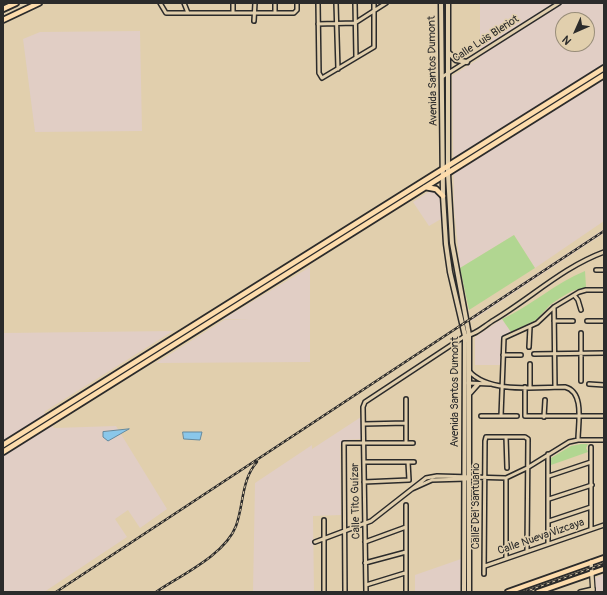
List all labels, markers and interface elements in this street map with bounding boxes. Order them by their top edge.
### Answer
north arrow [555,12,595,52]
street label: Calle Luis Bleriot [450,13,522,65]
street label: Avenida Santos Dumont [425,16,441,126]
text: N [560,33,574,47]
street label: Avenida Santos Dumont [448,337,462,447]
street label: Calle Tito Guízar [349,463,363,539]
street label: Calle Del Santuario [469,463,483,549]
street label: Calle Nueva Vizcaya [496,516,586,558]

